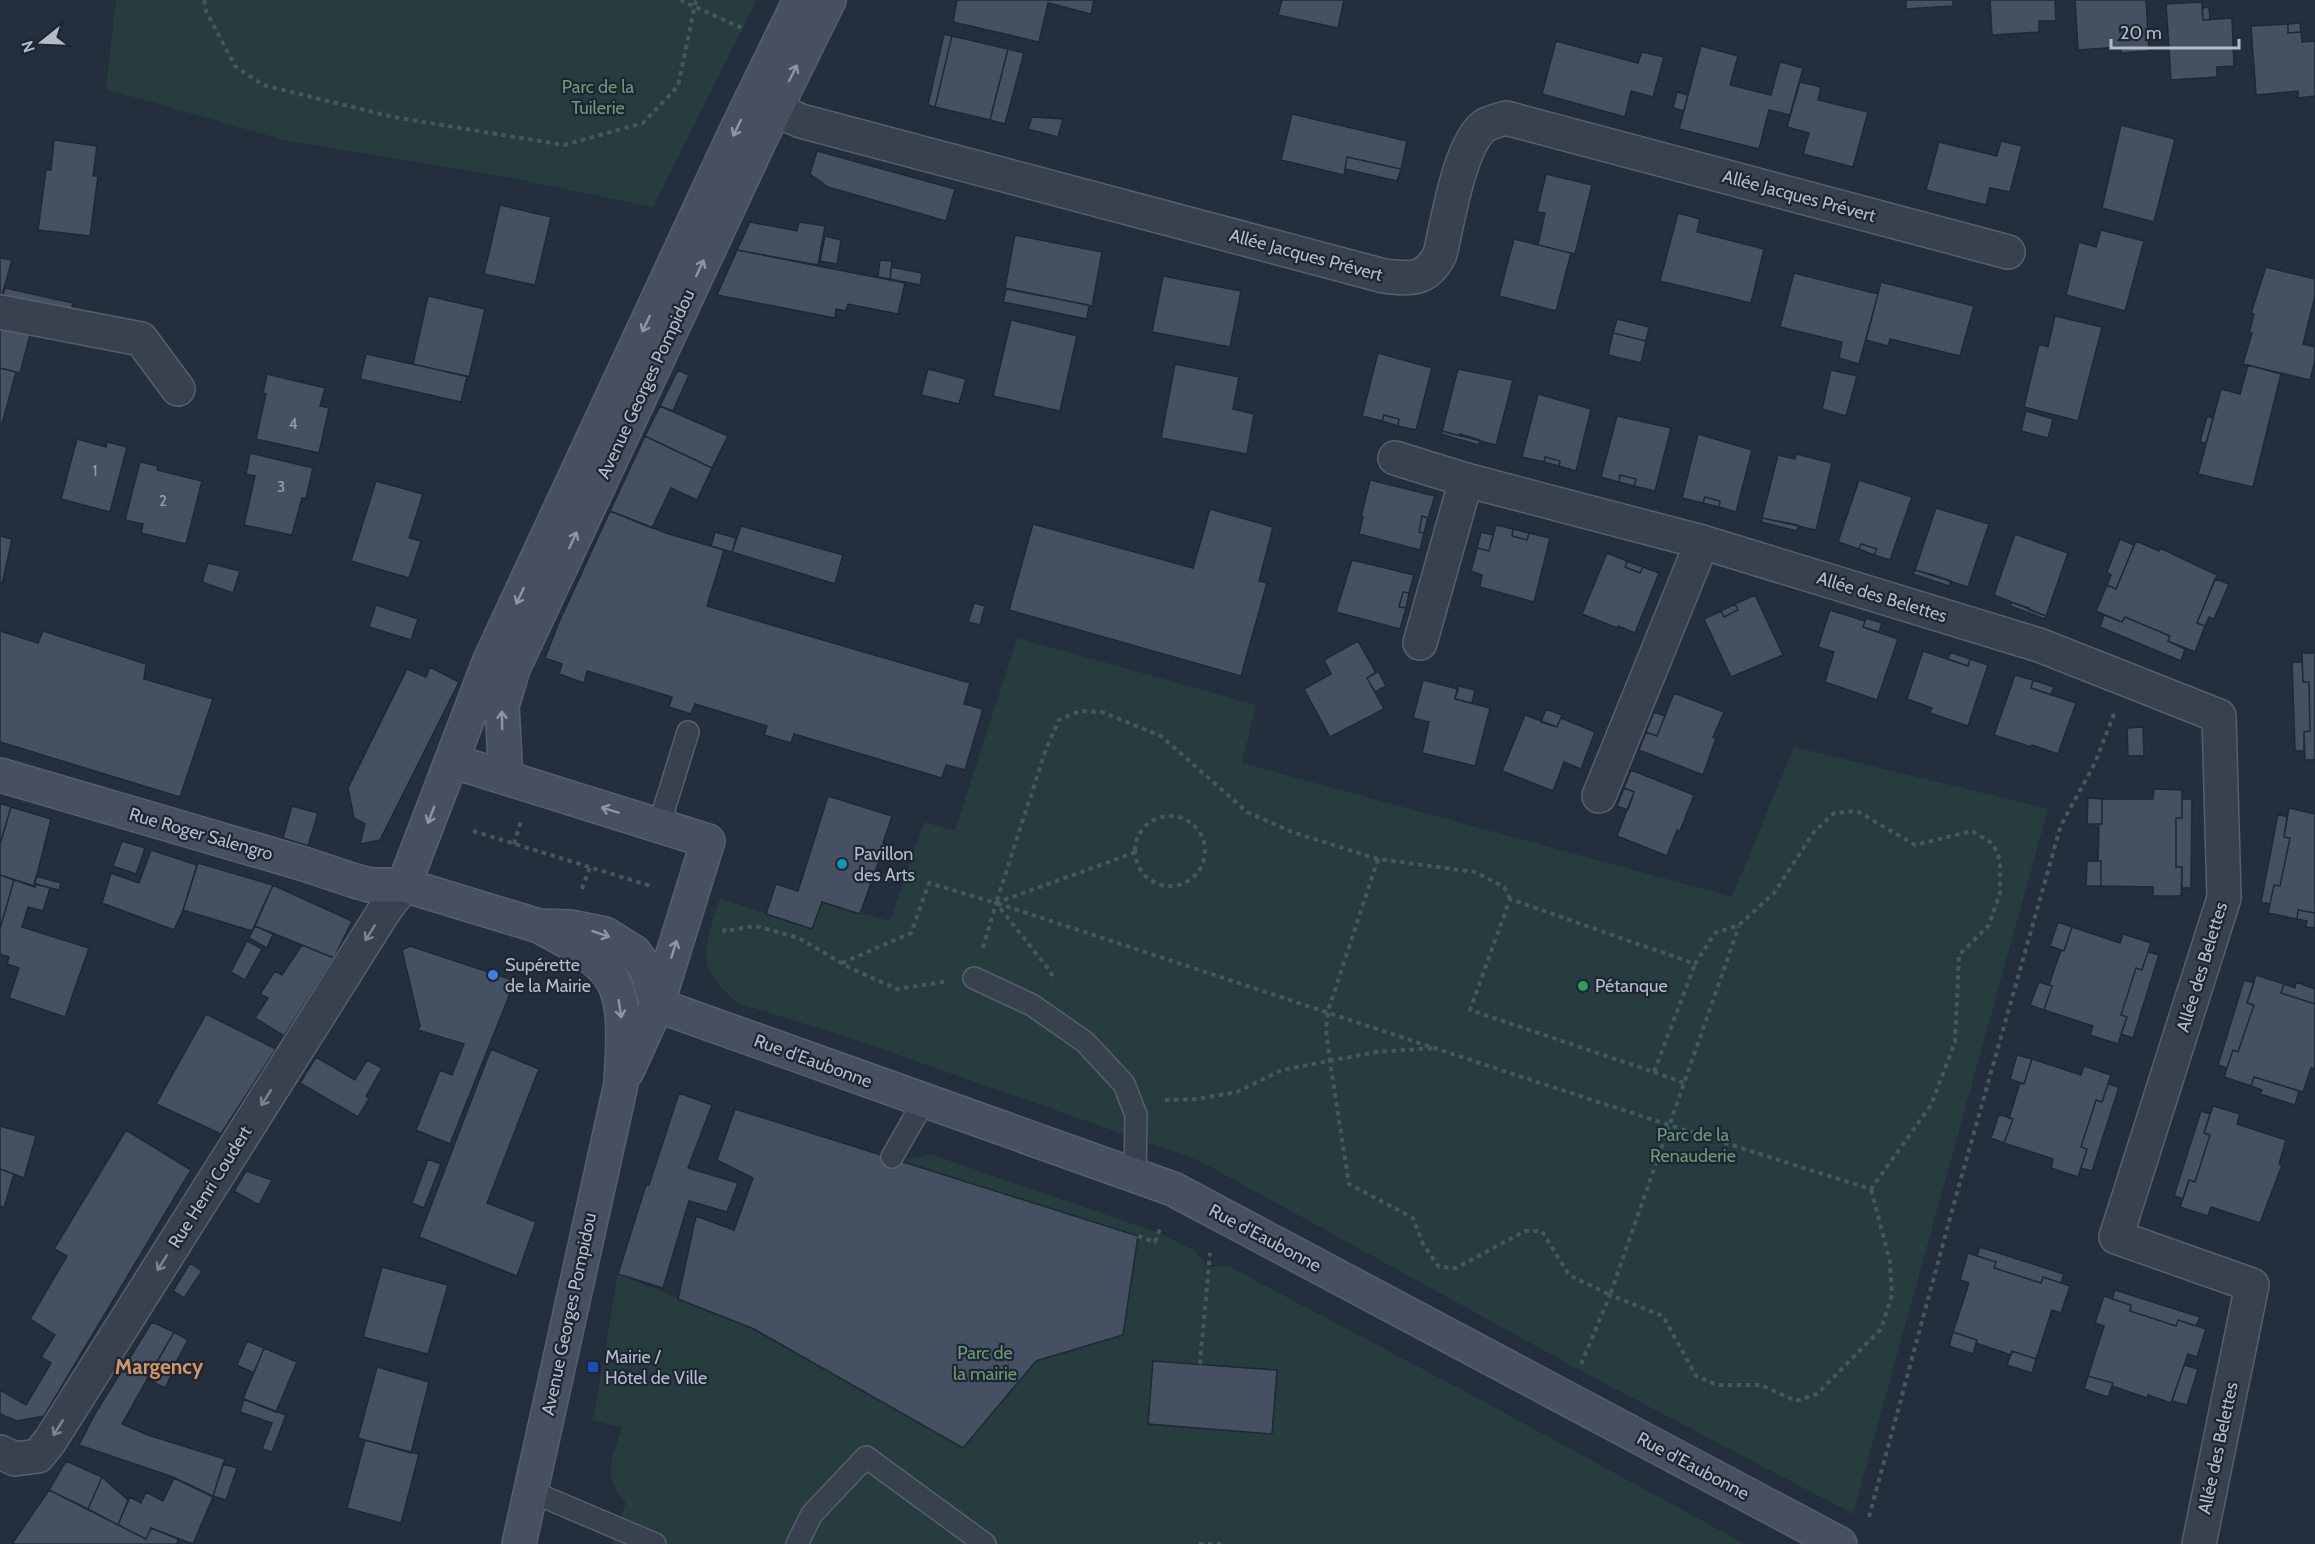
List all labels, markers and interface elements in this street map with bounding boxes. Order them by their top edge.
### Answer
north arrow [12,12,72,72]
scale bar [2111,12,2238,50]
text: 20 m [2120,22,2162,44]
text: N [17,38,39,55]
one-way arrow [787,64,799,82]
park label: Parc de la Tuilerie [562,76,635,119]
one-way arrow [731,119,743,137]
street label: Allée Jacques Prévert [1720,165,1878,227]
street label: Allée Jacques Prévert [1227,224,1385,286]
one-way arrow [694,259,706,277]
street label: Avenue Georges Pompidou [592,286,700,482]
one-way arrow [640,315,651,333]
house number: 4 [289,415,298,433]
house number: 1 [93,462,97,480]
house number: 3 [277,478,285,496]
house number: 2 [159,492,167,510]
one-way arrow [567,531,579,549]
street label: Allée des Belettes [1814,567,1950,627]
one-way arrow [513,587,525,605]
one-way arrow [496,710,507,730]
street label: Rue Roger Salengro [127,803,276,865]
one-way arrow [601,804,620,815]
one-way arrow [425,805,436,824]
place label: Pavillon des Arts [854,843,915,886]
marker: Pavillon des Arts [835,857,849,871]
street label: Allée des Belettes [2172,899,2232,1035]
one-way arrow [364,924,376,941]
one-way arrow [591,929,610,940]
one-way arrow [669,940,680,959]
place label: Supérette de la Mairie [505,954,591,997]
marker: Supérette de la Mairie [486,968,500,982]
place label: Pétanque [1595,975,1668,997]
marker: Pétanque [1576,979,1590,993]
one-way arrow [615,998,626,1018]
street label: Rue d'Eaubonne [751,1030,875,1092]
one-way arrow [260,1089,272,1106]
street label: Rue Henri Coudert [164,1122,256,1252]
park label: Parc de la Renauderie [1650,1124,1736,1167]
street label: Rue d'Eaubonne [1205,1199,1325,1277]
street label: Avenue Georges Pompidou [537,1211,601,1417]
one-way arrow [156,1254,168,1271]
park label: Parc de la mairie [953,1342,1017,1385]
place label: Mairie / Hôtel de Ville [605,1346,707,1389]
district label: Margency [115,1354,204,1379]
marker: Mairie / Hôtel de Ville [586,1360,600,1374]
street label: Allée des Belettes [2193,1380,2243,1516]
one-way arrow [52,1419,65,1436]
street label: Rue d'Eaubonne [1633,1427,1753,1505]

